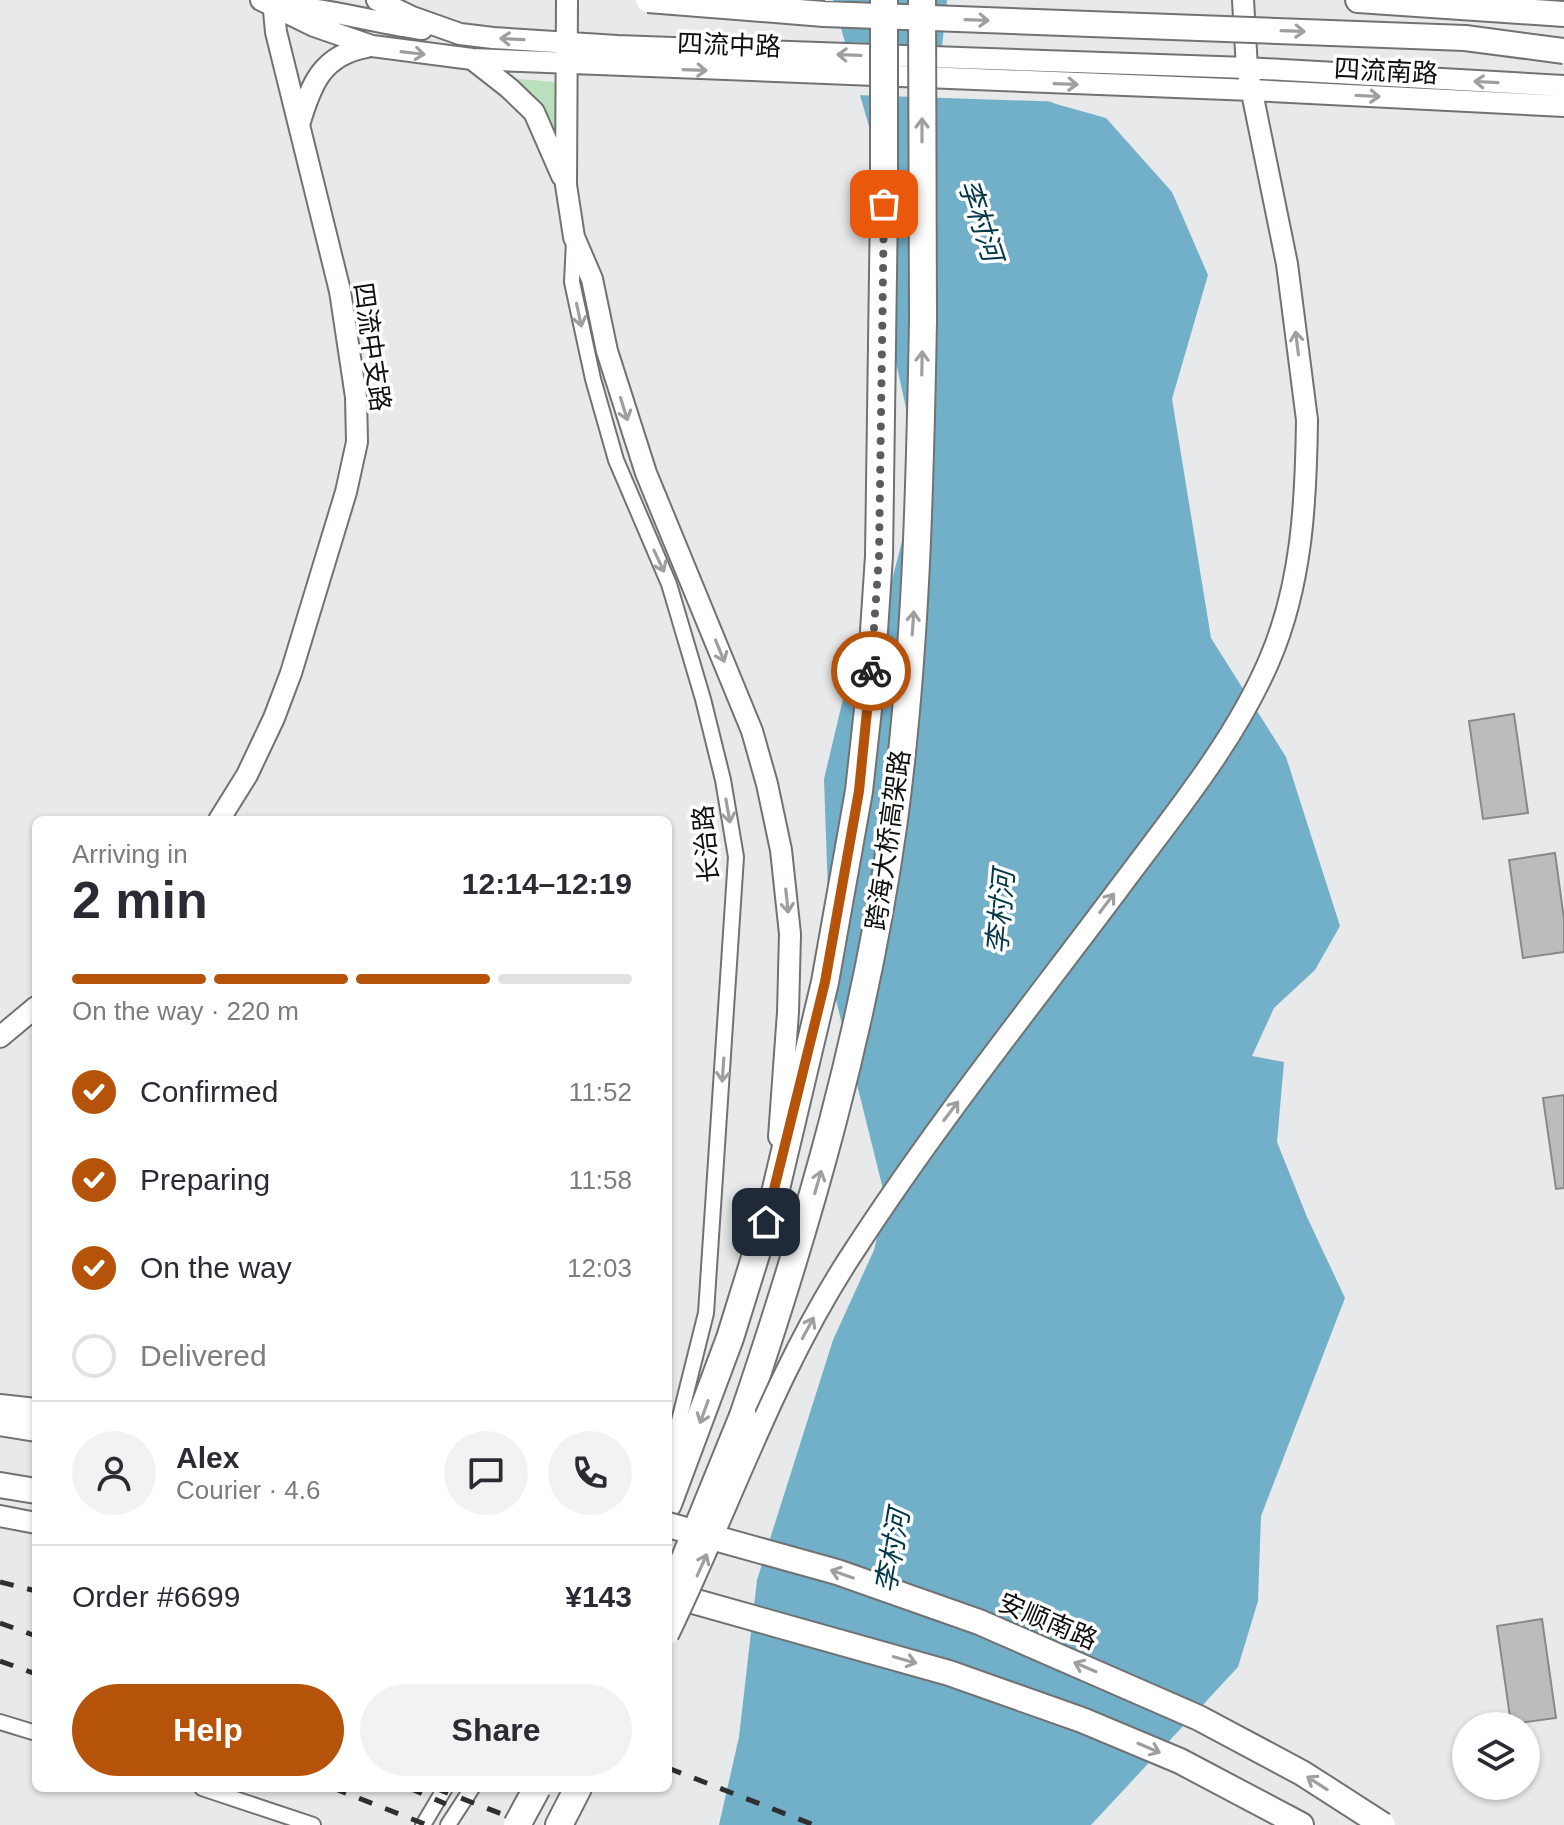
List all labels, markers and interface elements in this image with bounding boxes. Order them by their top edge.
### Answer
one-way arrow [963,12,990,27]
one-way arrow [1279,23,1306,38]
street label: 四流中路 [677,28,781,62]
one-way arrow [499,31,526,46]
one-way arrow [399,45,426,60]
one-way arrow [836,47,863,62]
street label: 四流南路 [1333,53,1439,89]
one-way arrow [681,62,708,77]
one-way arrow [1473,74,1500,89]
one-way arrow [1052,76,1079,91]
one-way arrow [1354,89,1381,104]
one-way arrow [914,117,930,144]
pin [850,170,918,238]
water label: 李村河 [953,175,1010,270]
icon: bag [862,182,906,226]
street label: 四流中支路 [348,281,396,413]
one-way arrow [572,301,587,327]
one-way arrow [1290,330,1305,357]
one-way arrow [914,350,930,377]
one-way arrow [617,396,632,422]
one-way arrow [652,549,667,573]
one-way arrow [906,610,921,637]
courier [831,631,911,711]
one-way arrow [714,638,728,663]
icon: bike [849,649,893,693]
street label: 跨海大桥高架路 [860,748,916,932]
one-way arrow [722,798,737,823]
street label: 长治路 [688,804,724,884]
text: Arriving in [72,839,188,869]
water label: 李村河 [981,864,1020,955]
text: 12:14–12:19 [462,867,632,900]
text: 2 min [72,871,208,929]
one-way arrow [779,887,794,914]
one-way arrow [1099,893,1116,914]
text: On the way · 220 m [72,996,299,1026]
one-way arrow [715,1056,730,1083]
icon: check [72,1070,116,1114]
text: Confirmed [140,1075,278,1108]
text: 11:52 [569,1077,632,1107]
one-way arrow [942,1100,959,1122]
icon: check [72,1158,116,1202]
text: Preparing [140,1163,270,1196]
text: 11:58 [569,1165,632,1195]
one-way arrow [811,1169,826,1195]
pin [732,1188,800,1256]
icon: home [744,1200,788,1244]
icon: check [72,1246,116,1290]
text: On the way [140,1251,292,1284]
text: 12:03 [567,1253,632,1283]
one-way arrow [801,1316,816,1340]
text: Delivered [140,1339,267,1372]
one-way arrow [696,1399,710,1424]
button: person [72,1431,156,1515]
button: chat [444,1431,528,1515]
button: phone [548,1431,632,1515]
text: Alex [176,1441,239,1474]
text: Courier · 4.6 [176,1475,321,1505]
water label: 李村河 [870,1502,916,1595]
one-way arrow [695,1553,710,1578]
one-way arrow [830,1566,855,1581]
text: Order #6699 [72,1580,240,1613]
text: ¥143 [565,1580,632,1613]
street label: 安顺南路 [994,1587,1102,1655]
one-way arrow [892,1654,917,1668]
one-way arrow [1073,1658,1098,1673]
button: Help [72,1684,344,1776]
button: Share [360,1684,632,1776]
map controls [1452,1712,1540,1800]
button: layers [1452,1712,1540,1800]
one-way arrow [1136,1742,1161,1757]
one-way arrow [1307,1774,1329,1791]

